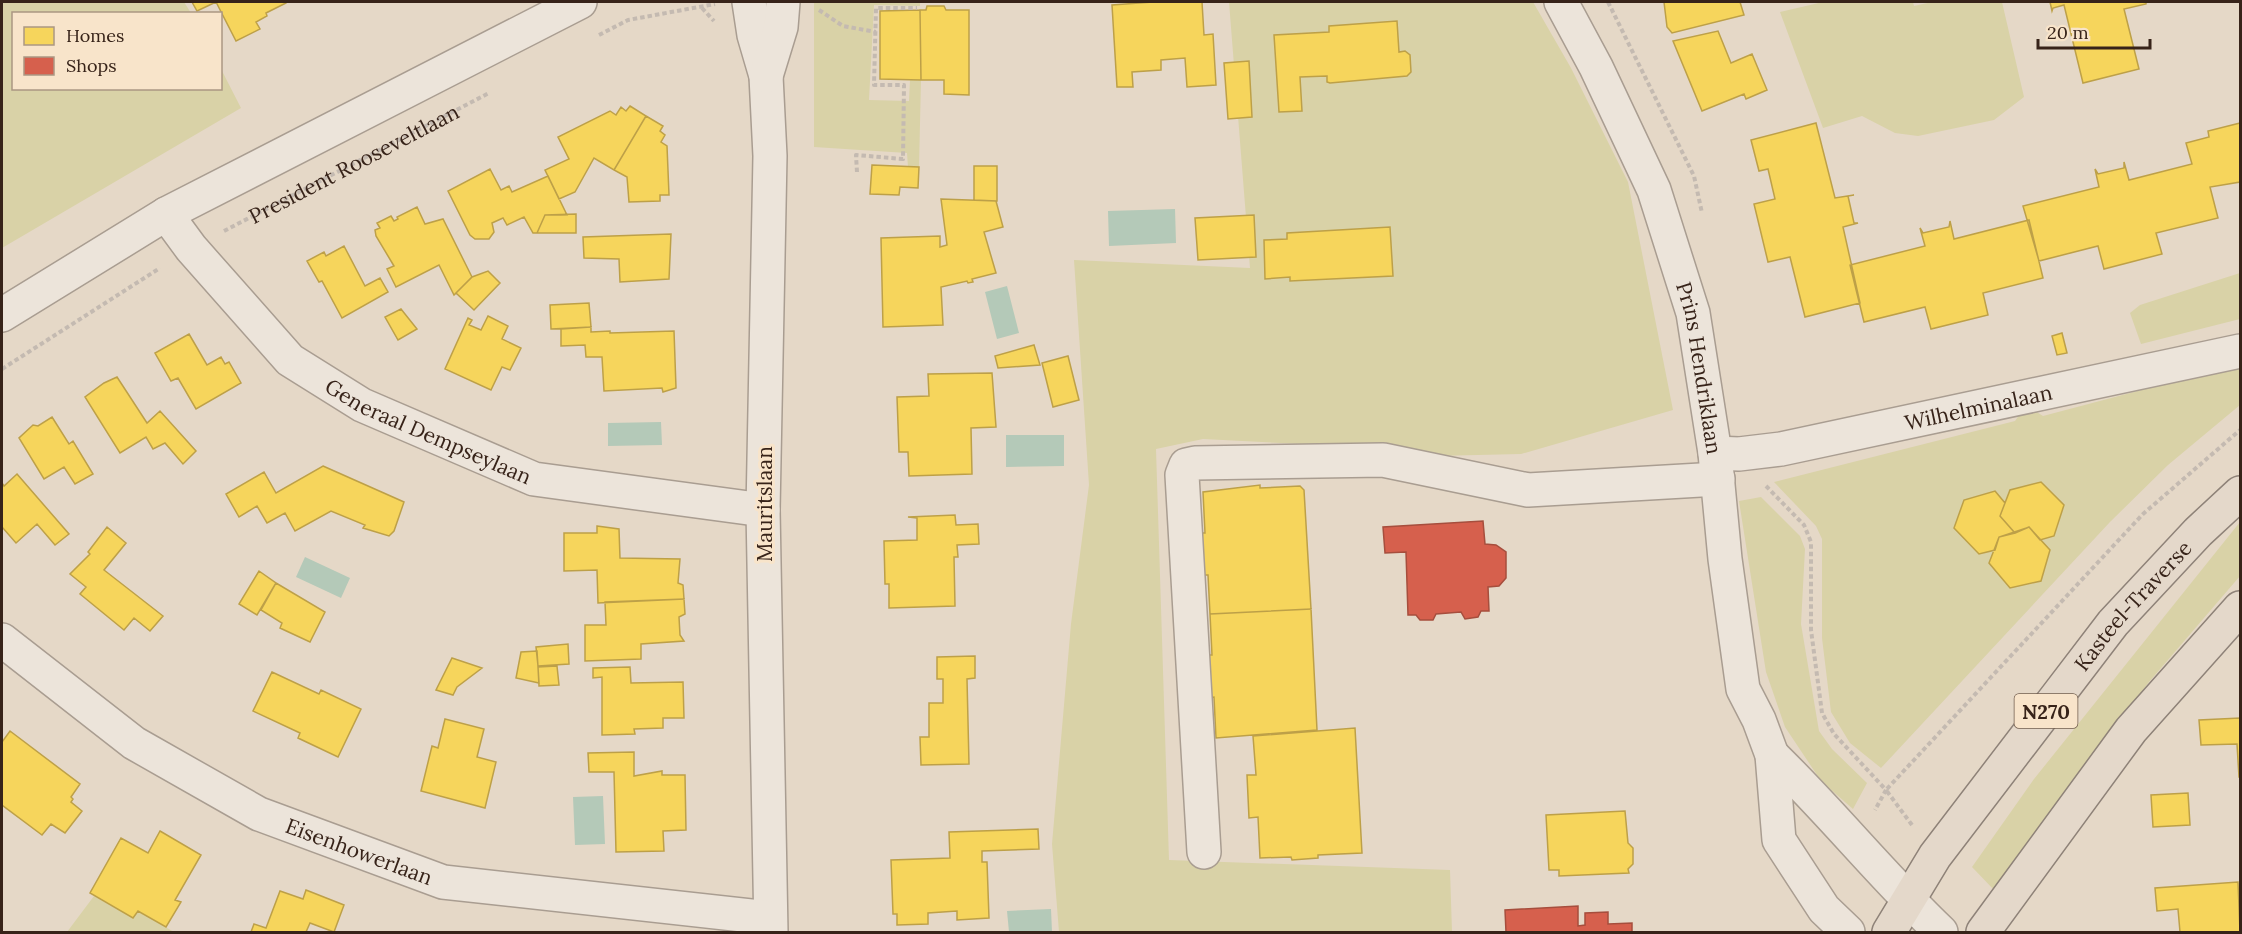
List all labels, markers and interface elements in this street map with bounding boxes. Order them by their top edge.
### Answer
legend [12,12,222,90]
scale bar [2038,12,2150,50]
text: 20 m [2047,21,2089,44]
text: Homes [66,24,124,47]
text: Shops [66,54,117,77]
street label: President Rooseveltlaan [244,98,463,229]
street label: Prins Hendriklaan [1670,278,1729,456]
street label: Generaal Dempseylaan [320,372,536,490]
street label: Wilhelminalaan [1902,378,2055,436]
street label: Mauritslaan [751,446,778,562]
street label: Kasteel-Traverse [2068,534,2197,676]
road number: N270 [2014,694,2078,728]
street label: Eisenhowerlaan [282,812,437,891]

